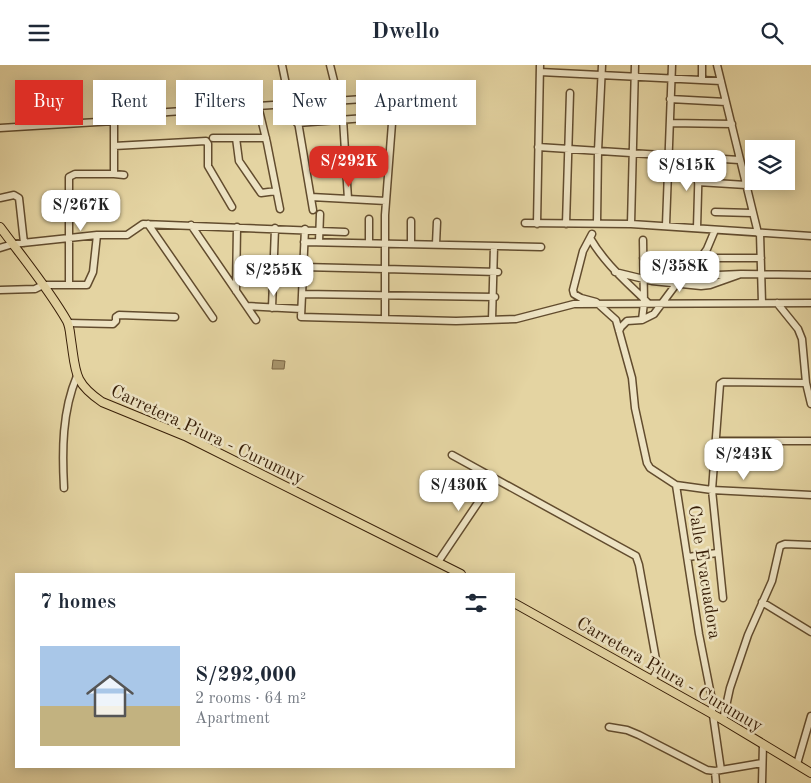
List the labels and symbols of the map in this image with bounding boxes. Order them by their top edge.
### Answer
pin: S/292K [308,145,390,188]
pin: S/815K [646,149,728,192]
pin: S/267K [40,189,122,232]
pin: S/358K [639,251,721,293]
pin: S/255K [233,255,315,297]
street label: Carretera Piura - Curumuy [108,382,308,488]
pin: S/243K [703,439,785,481]
pin: S/430K [418,469,500,512]
street label: Calle Evacuadora [685,504,723,640]
street label: Carretera Piura - Curumuy [573,614,766,736]

